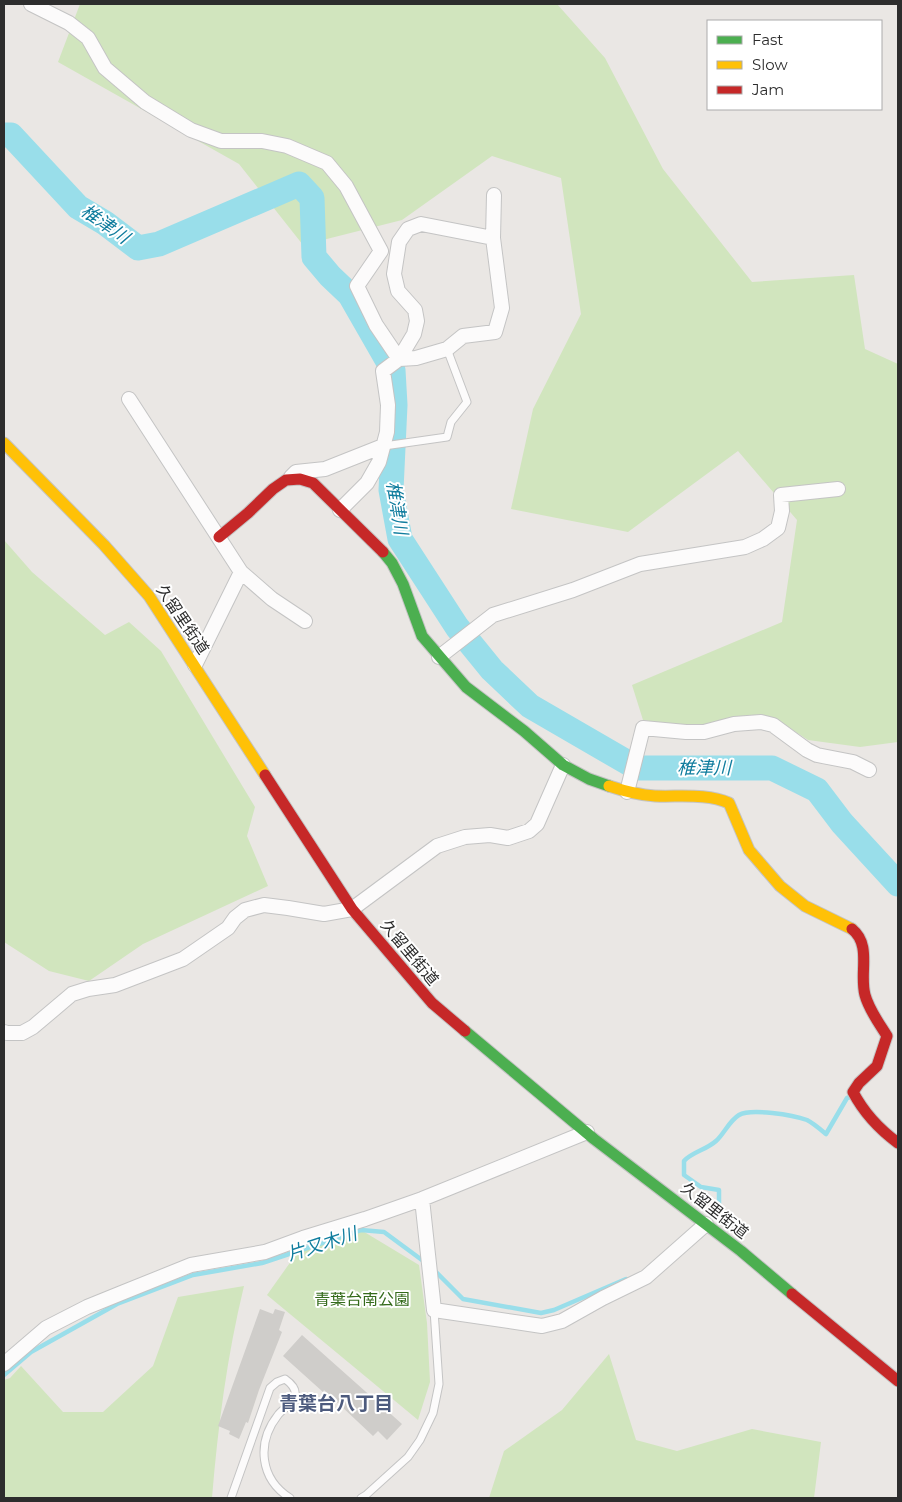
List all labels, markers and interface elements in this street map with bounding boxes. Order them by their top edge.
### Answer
legend [707,20,882,110]
text: Fast [752,30,783,49]
text: Slow [752,55,788,74]
text: Jam [751,80,784,99]
water label: 椎津川 [77,200,135,250]
water label: 椎津川 [382,480,412,538]
street label: 久留里街道 [152,581,213,658]
water label: 椎津川 [677,757,733,779]
street label: 久留里街道 [377,916,443,989]
street label: 久留里街道 [677,1178,752,1243]
water label: 片又木川 [284,1222,362,1266]
park label: 青葉台南公園 [314,1290,410,1309]
district label: 青葉台八丁目 [279,1392,393,1415]

